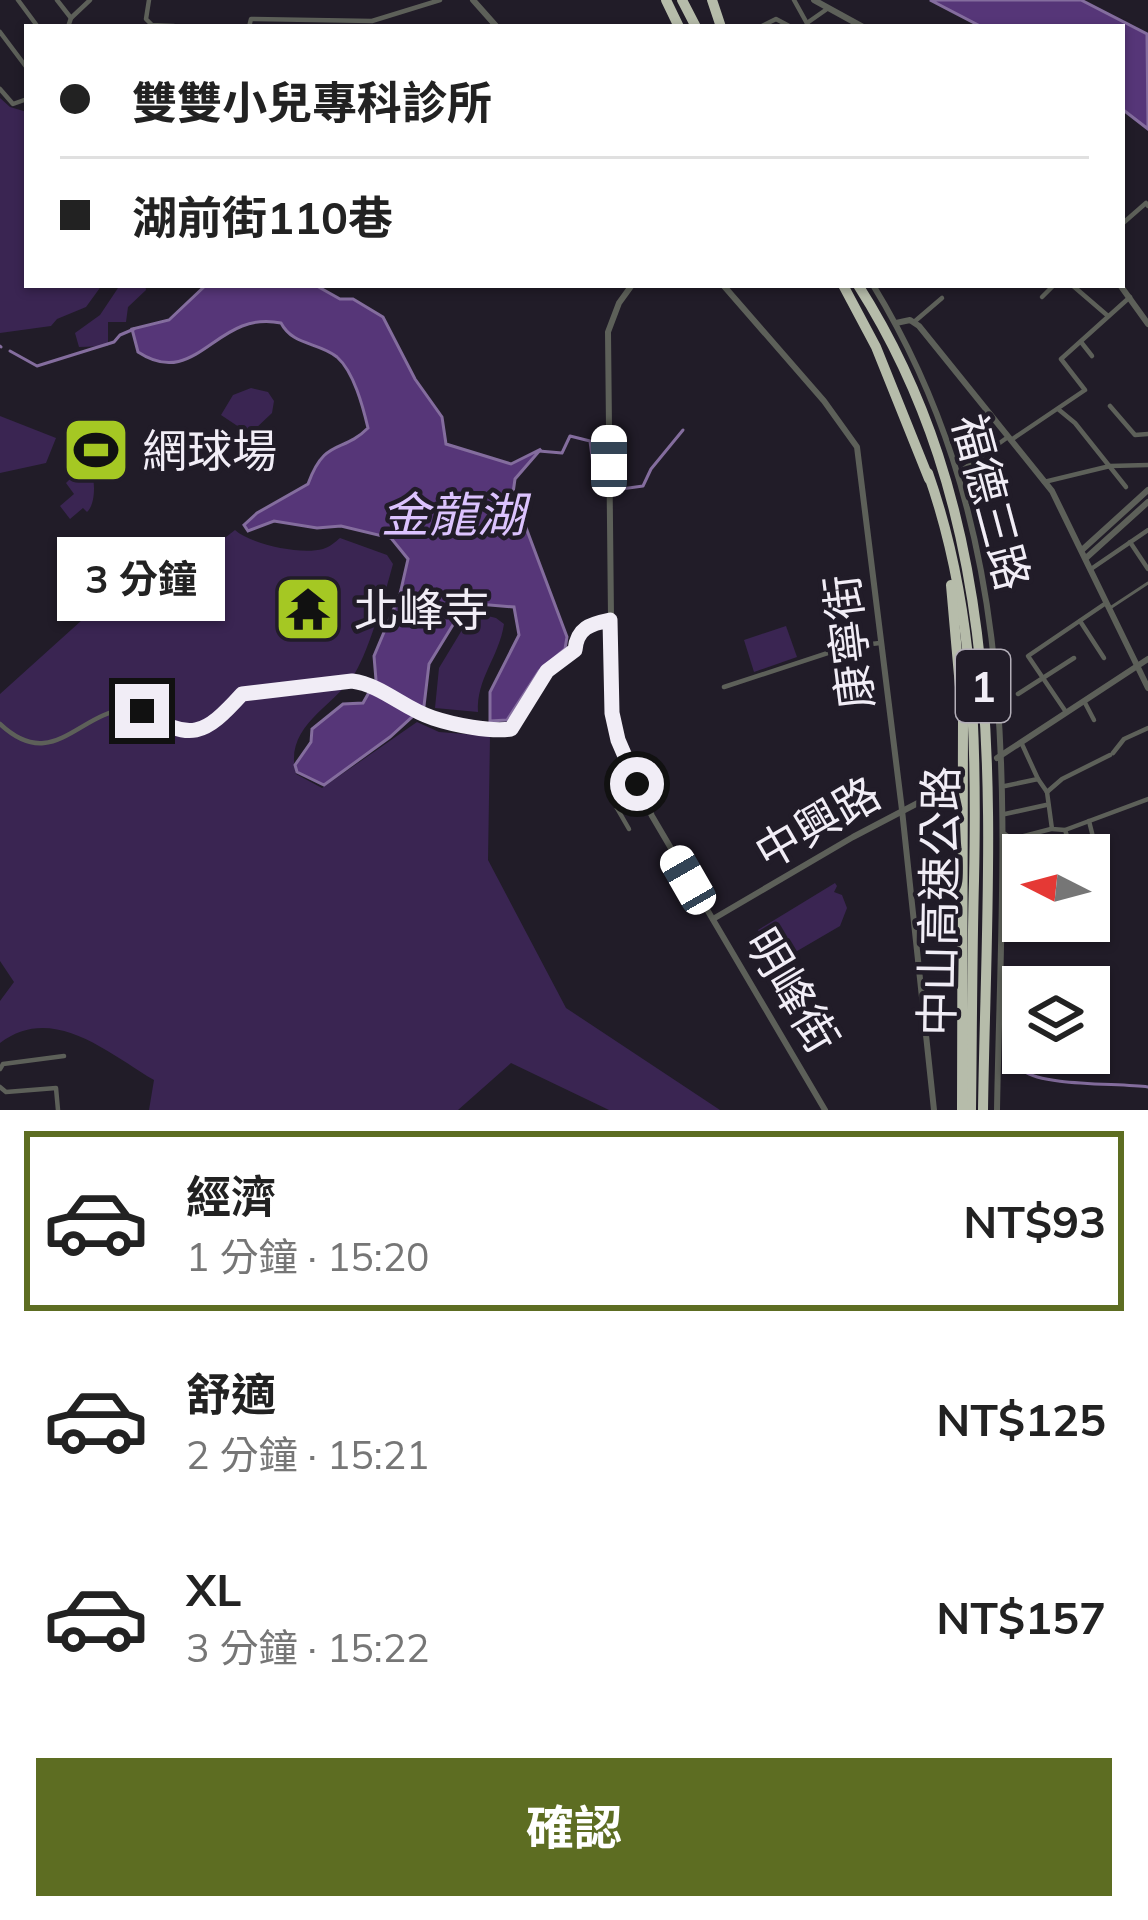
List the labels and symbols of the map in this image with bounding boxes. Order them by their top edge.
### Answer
street label: 福德三路 [942,408,1042,596]
sports icon: 網球場 [61,415,131,485]
place label: 網球場 [142,422,277,478]
car [591,425,627,497]
water label: 金龍湖 [381,484,532,544]
callout: 3 分鐘 [58,537,226,621]
street label: 康寧街 [812,572,884,712]
temple icon: 北峰寺 [273,574,343,644]
place label: 北峰寺 [354,581,489,637]
road number: 1 [956,650,1010,722]
route end [115,684,169,738]
route start [610,757,664,811]
street label: 中興路 [745,764,889,880]
street label: 中山高速公路 [908,766,968,1036]
north arrow [1002,834,1110,942]
car [654,840,722,920]
street label: 明峰街 [734,918,852,1062]

